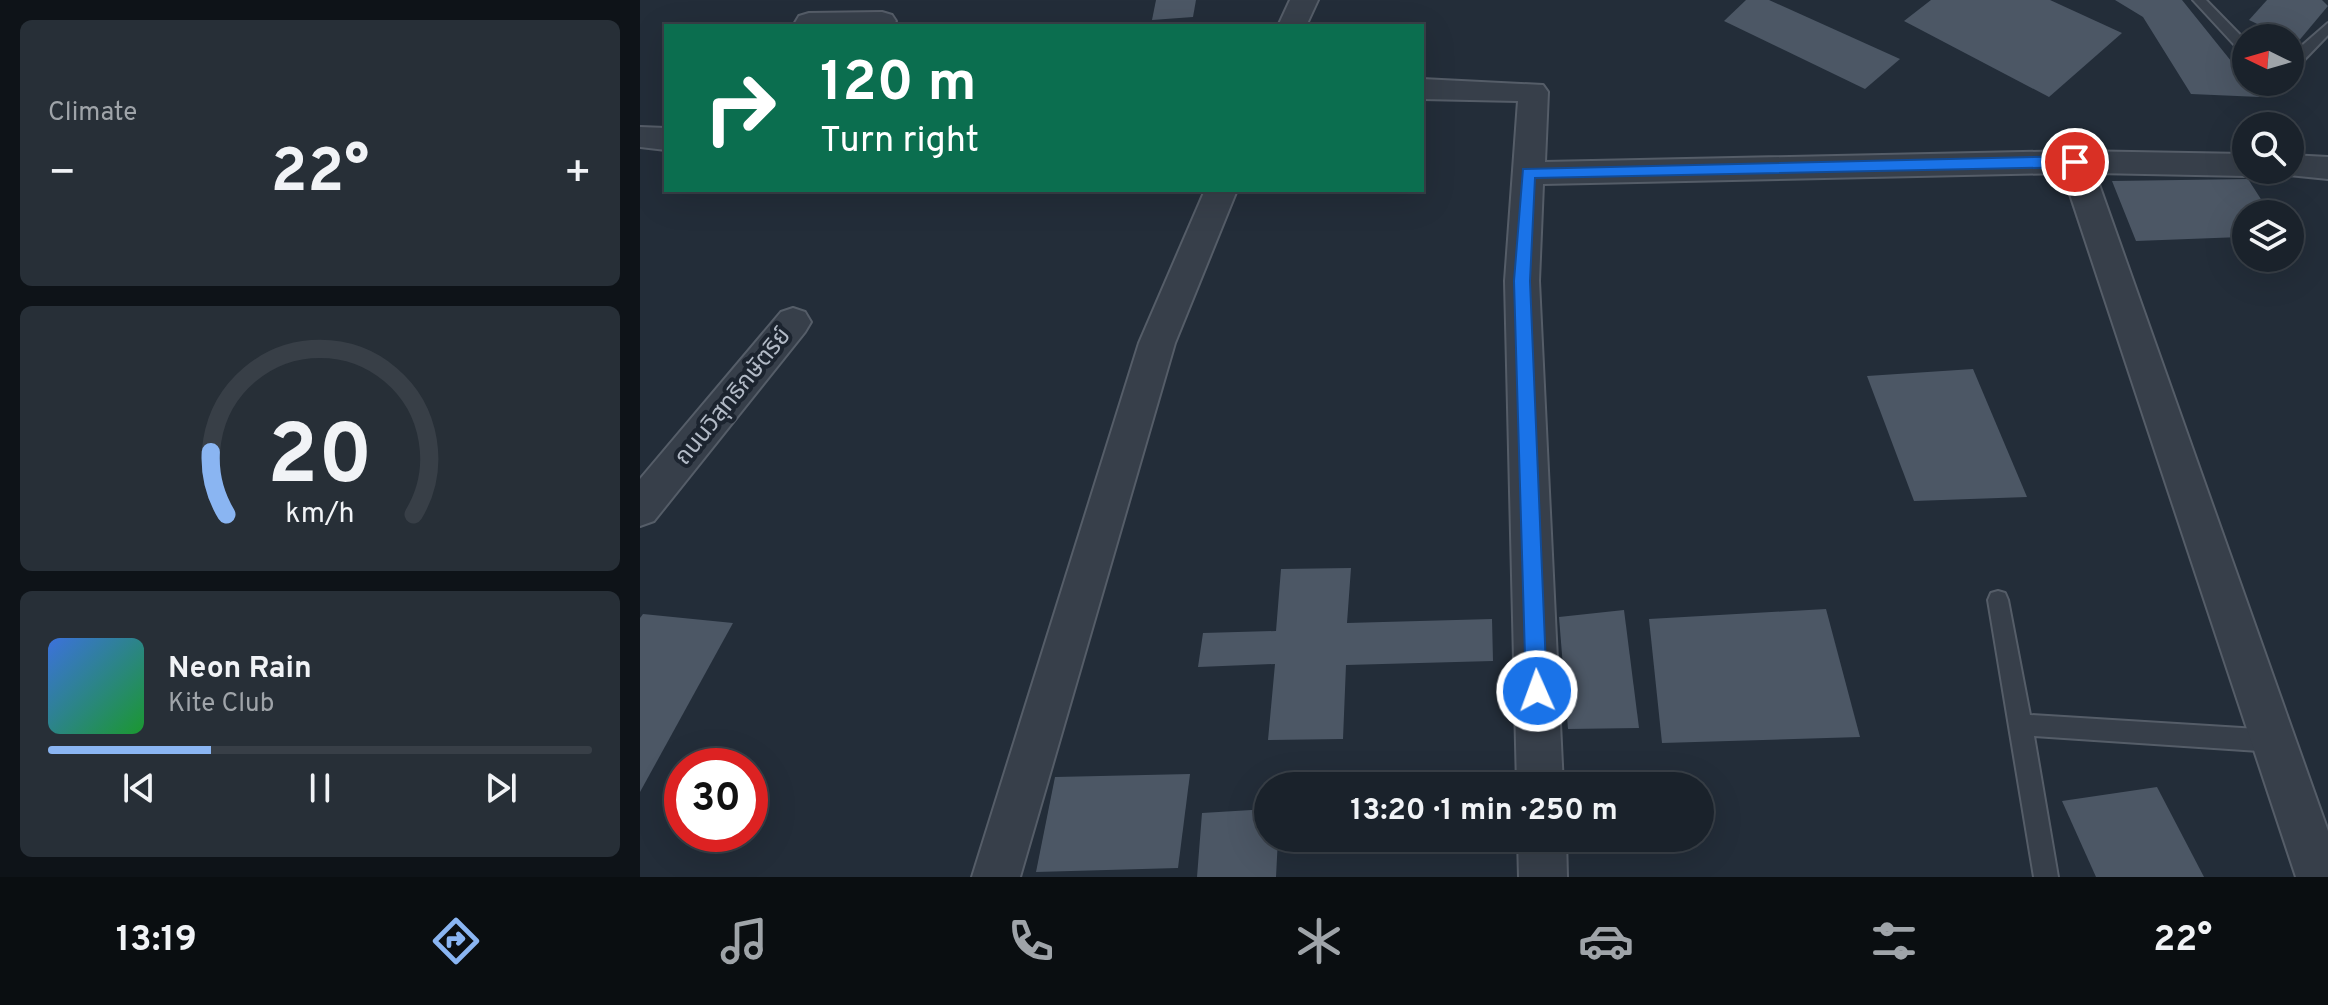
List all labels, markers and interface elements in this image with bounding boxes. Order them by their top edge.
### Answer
north arrow [2232,24,2304,96]
map controls [2232,24,2304,272]
text: 120 m [820,50,977,120]
icon: right [688,56,792,160]
text: Climate [48,97,137,130]
button: search [2232,112,2304,184]
text: Turn right [820,119,979,165]
pin [2041,128,2109,196]
text: 22° [271,137,369,213]
icon: arrive [2053,140,2097,184]
text: − [48,147,76,203]
text: + [564,147,592,203]
button: layers [2232,200,2304,272]
street label: ถนนวิสุทธิกษัตริย์ [669,322,798,472]
text: 20 [267,407,373,512]
text: km/h [285,497,355,533]
position arrow [1495,649,1579,733]
text: Neon Rain [168,651,312,688]
text: Kite Club [168,688,274,721]
speed limit sign: 30 [664,748,768,852]
icon: previous [117,766,161,810]
icon: pause [298,766,342,810]
icon: next [479,766,523,810]
text: 13:20 · 1 min · 250 m [1350,793,1618,830]
icon: directions [428,913,484,969]
icon: music [716,913,772,969]
icon: phone [1003,913,1059,969]
icon: climate [1291,913,1347,969]
icon: car [1578,913,1634,969]
icon: filters [1866,913,1922,969]
text: 13:19 [116,918,197,964]
text: 22° [2153,918,2212,964]

